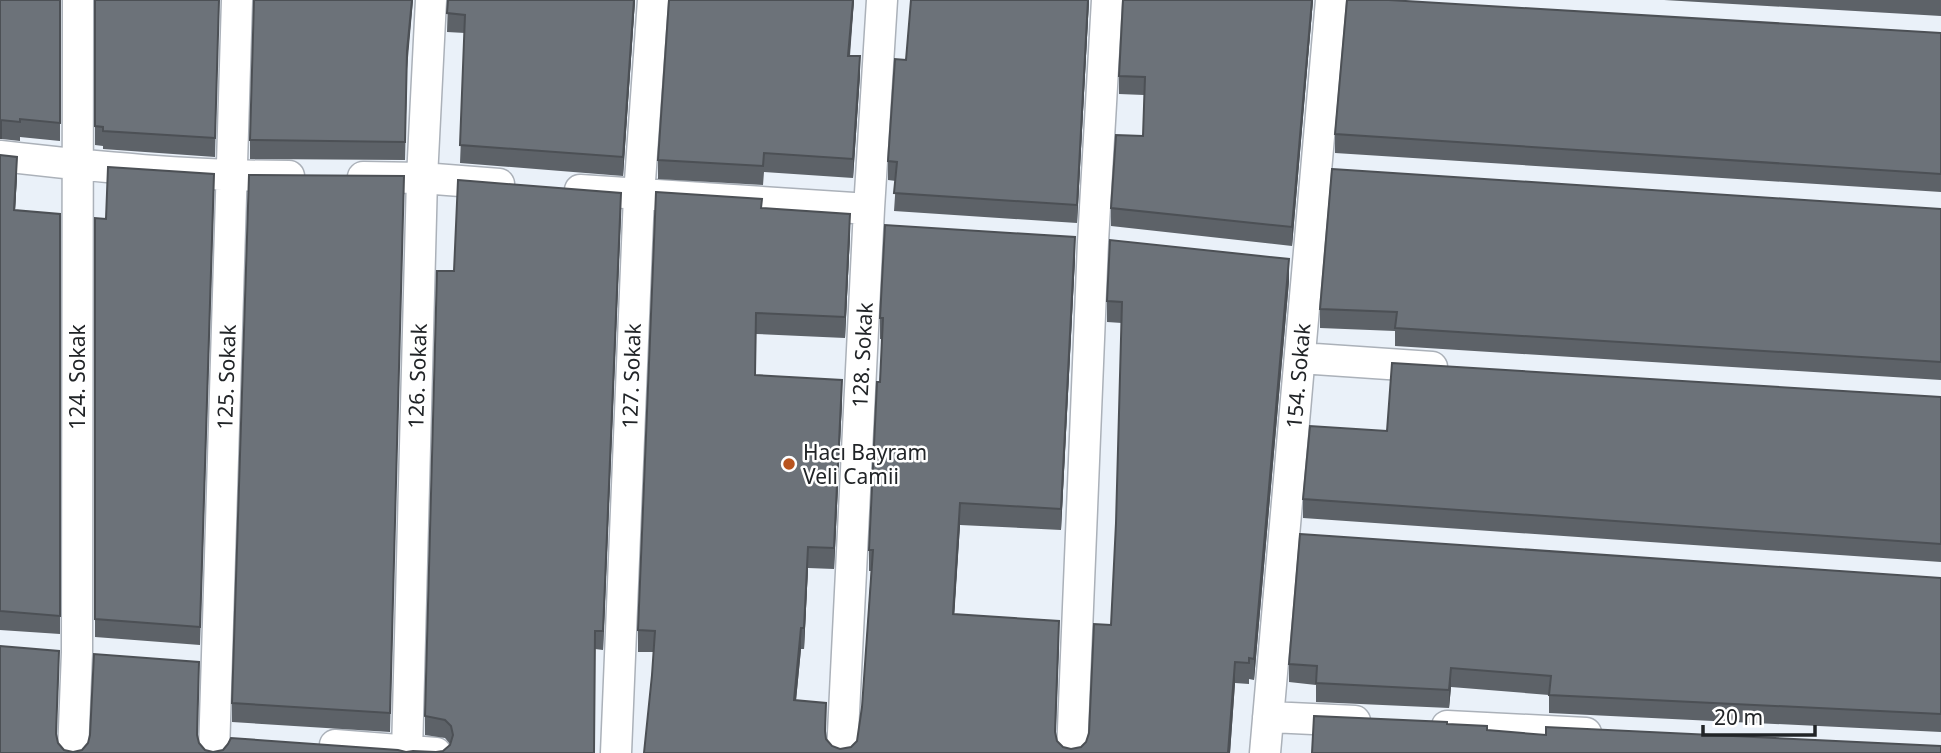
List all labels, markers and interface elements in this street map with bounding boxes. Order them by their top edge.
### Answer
street label: 128. Sokak [845,301,879,408]
street label: 154. Sokak [1279,321,1317,430]
street label: 126. Sokak [401,322,433,429]
street label: 127. Sokak [615,322,647,429]
street label: 124. Sokak [63,323,91,430]
street label: 125. Sokak [210,323,242,430]
place label: Hacı Bayram Veli Camii [803,438,927,490]
marker: Hacı Bayram Veli Camii [781,456,797,472]
scale bar [1703,694,1815,738]
text: 20 m [1714,703,1763,731]

